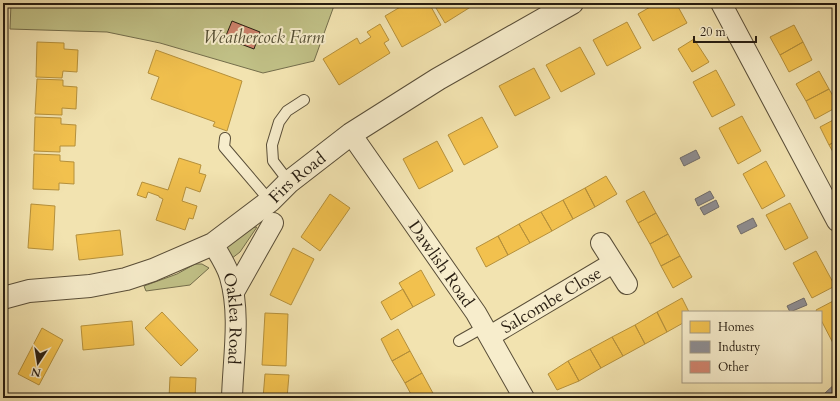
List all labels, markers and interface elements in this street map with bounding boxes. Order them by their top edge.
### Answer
scale bar [694,18,756,44]
text: 20 m [700,24,727,40]
park label: Weathercock Farm [203,26,325,49]
street label: Firs Road [263,147,331,208]
street label: Dawlish Road [403,216,479,312]
street label: Salcombe Close [497,261,606,339]
street label: Oaklea Road [217,270,247,365]
legend [682,311,822,383]
text: Homes [718,319,754,335]
text: Industry [718,339,761,355]
north arrow [18,343,58,383]
text: Other [718,359,749,375]
text: N [29,364,42,381]

